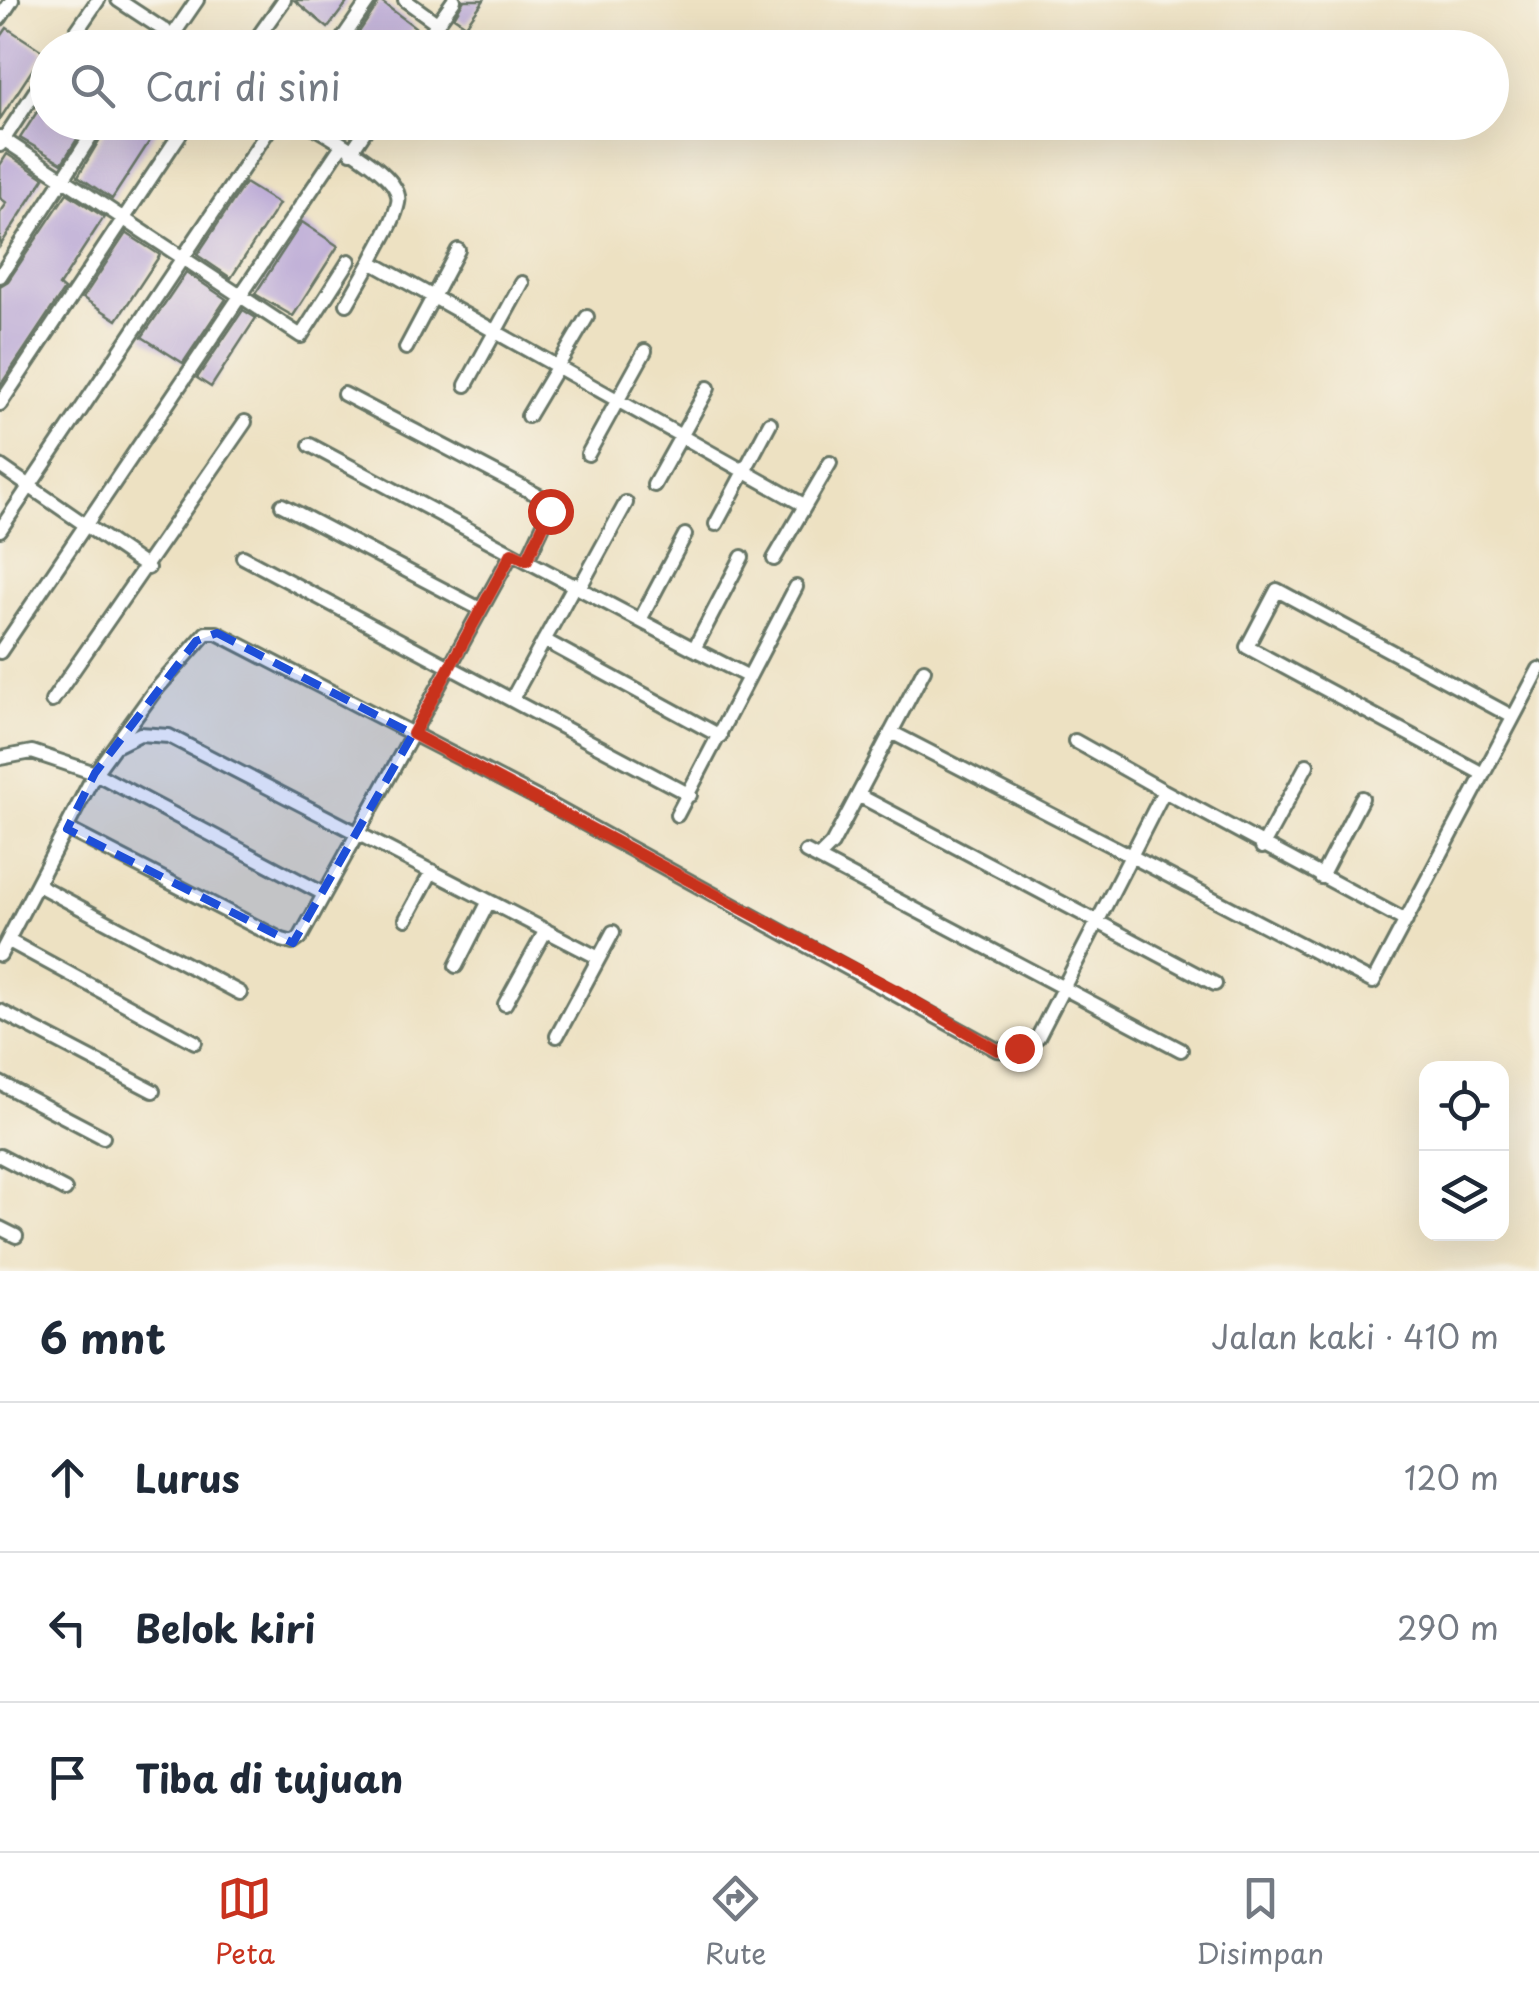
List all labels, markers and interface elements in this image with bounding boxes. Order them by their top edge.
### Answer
search box [30,30,1509,140]
text: Cari di sini [145,57,341,114]
icon: search [65,58,120,113]
route start [528,489,574,535]
route end [997,1026,1043,1072]
map controls [1419,1061,1509,1241]
button: locate [1419,1061,1509,1151]
button: layers [1419,1151,1509,1241]
text: 6 mnt [40,1305,166,1368]
text: Jalan kaki · 410 m [1211,1312,1499,1360]
text: Lurus [135,1449,240,1506]
icon: ahead [40,1450,95,1505]
text: 120 m [1404,1453,1499,1501]
text: Belok kiri [135,1599,315,1656]
icon: left [40,1600,95,1655]
text: 290 m [1397,1603,1499,1651]
text: Tiba di tujuan [135,1749,403,1806]
icon: arrive [40,1750,95,1805]
tab: Peta [215,1871,275,1974]
tab: Rute [705,1871,767,1974]
tab: Disimpan [1196,1871,1324,1974]

